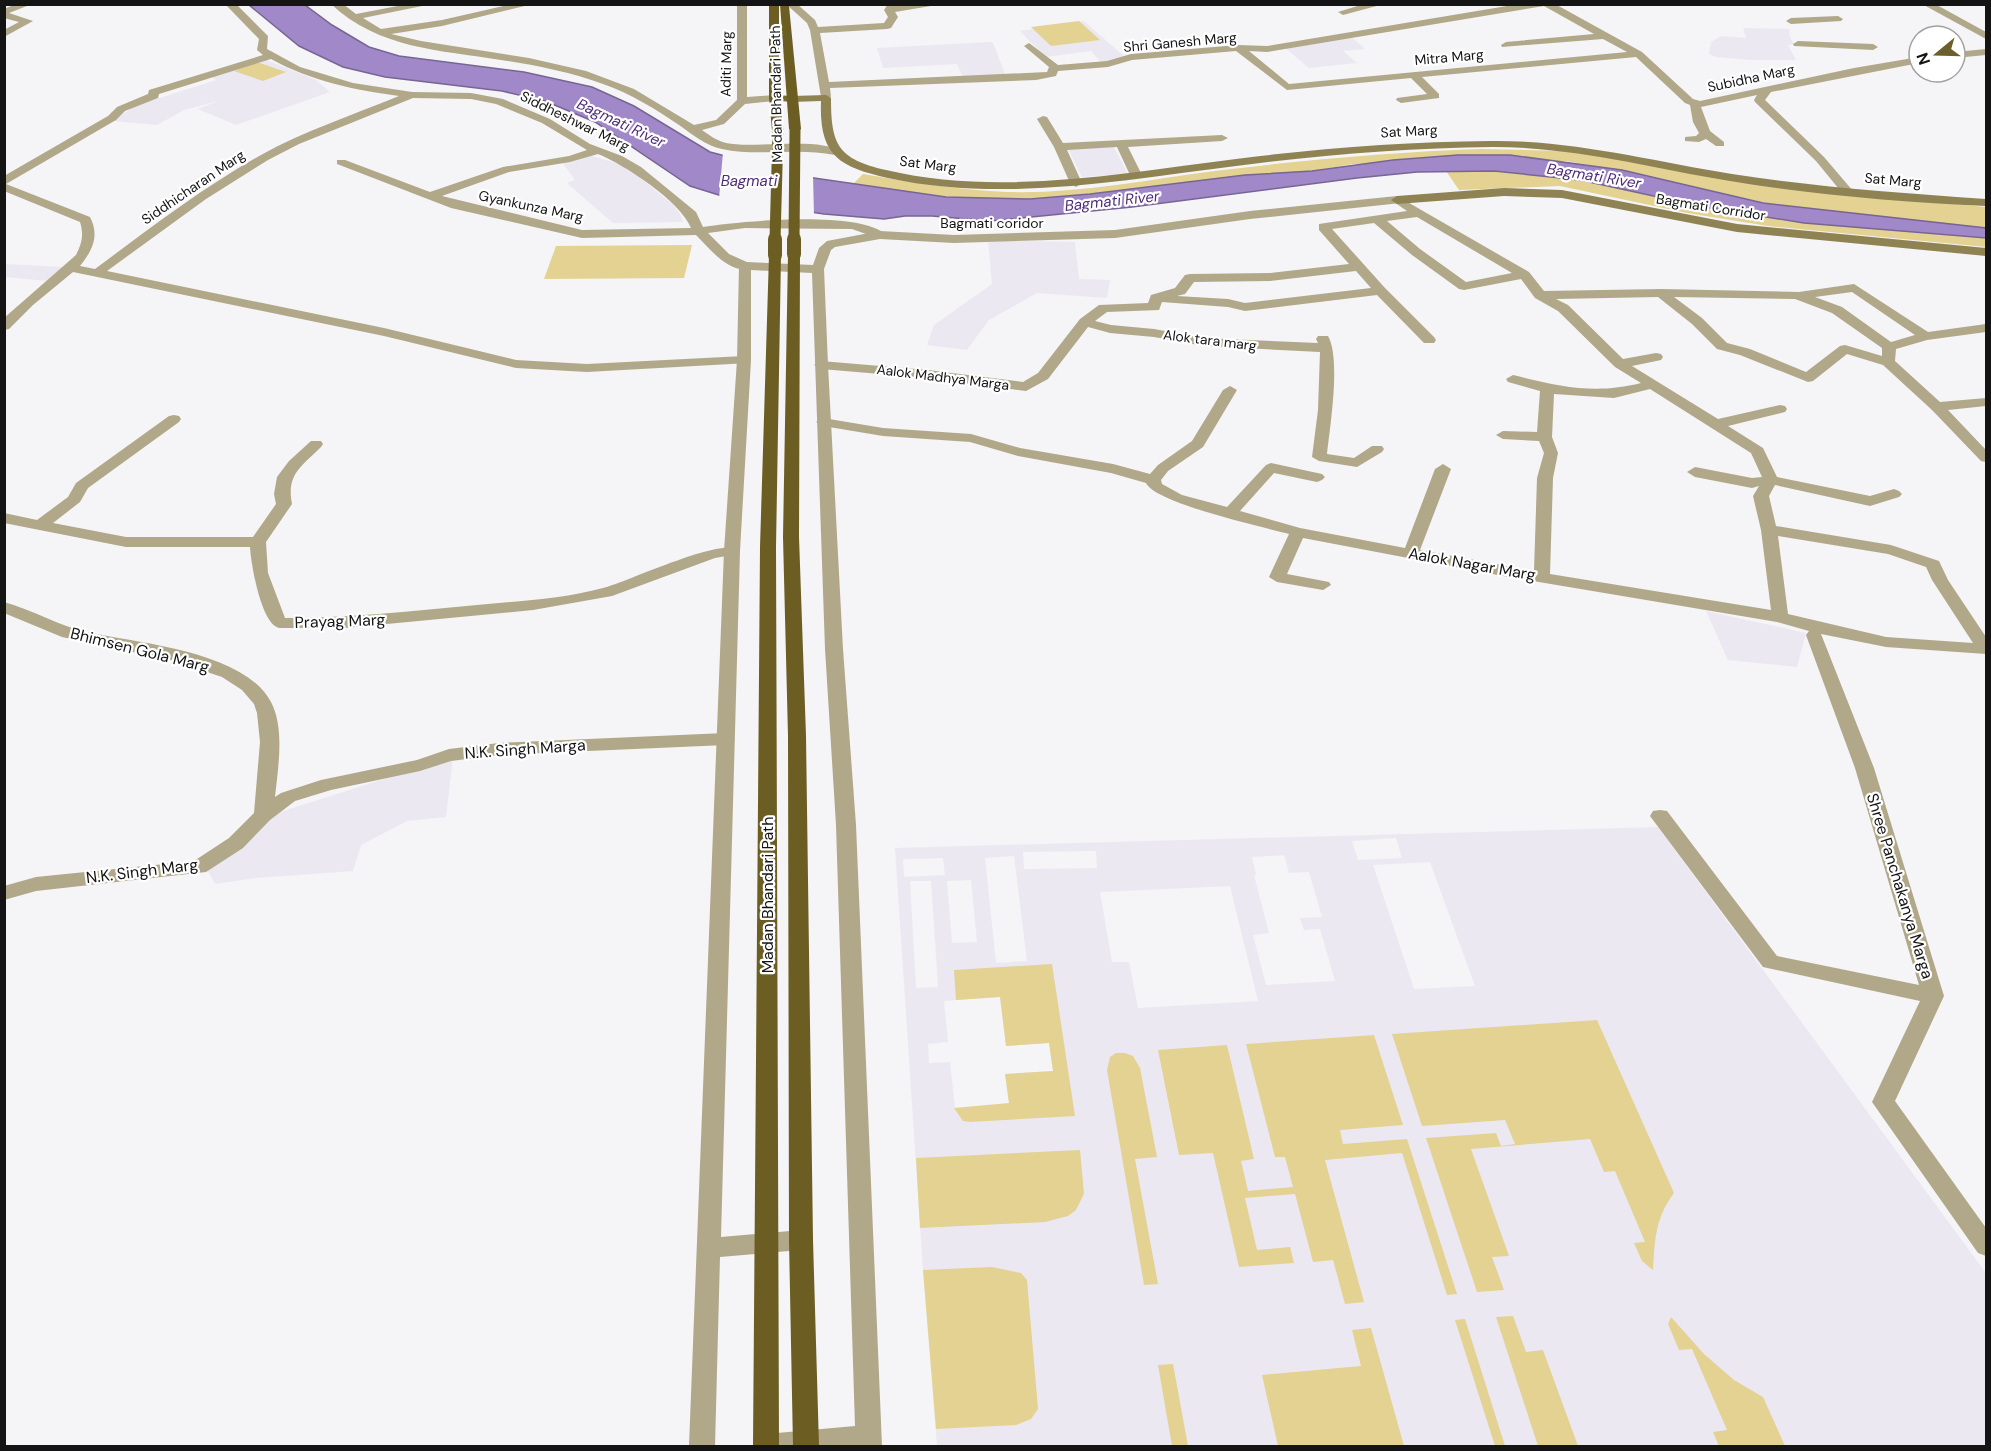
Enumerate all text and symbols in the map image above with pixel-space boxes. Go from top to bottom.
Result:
north arrow [1907,24,1967,84]
street label: Madan Bhandari Path [766,25,786,163]
street label: Shri Ganesh Marg [1123,28,1238,56]
street label: Aditi Marg [716,31,736,97]
street label: Mitra Marg [1414,45,1485,69]
text: N [1911,50,1935,68]
street label: Subidha Marg [1706,60,1796,96]
street label: Siddheshwar Marg [517,87,633,155]
water label: Bagmati River [574,94,669,152]
street label: Sat Marg [1380,121,1438,141]
street label: Siddhicharan Marg [138,146,248,228]
street label: Sat Marg [899,152,958,176]
water label: Bagmati River [1545,159,1643,193]
street label: Sat Marg [1864,169,1922,191]
water label: Bagmati [721,171,778,191]
street label: Gyankunza Marg [477,186,585,226]
water label: Bagmati River [1064,186,1161,216]
street label: Bagmati Corridor [1655,189,1767,225]
street label: Bagmati coridor [940,214,1044,232]
street label: Alok tara marg [1162,325,1258,355]
street label: Aalok Madhya Marga [876,360,1010,394]
street label: Aalok Nagar Marg [1407,542,1537,586]
street label: Prayag Marg [294,609,386,633]
street label: Bhimsen Gola Marg [68,623,212,677]
street label: N.K. Singh Marga [464,734,586,764]
street label: Shree Panchakanya Marga [1862,791,1938,981]
street label: Madan Bhandari Path [757,817,778,973]
street label: N.K. Singh Marg [85,854,199,888]

